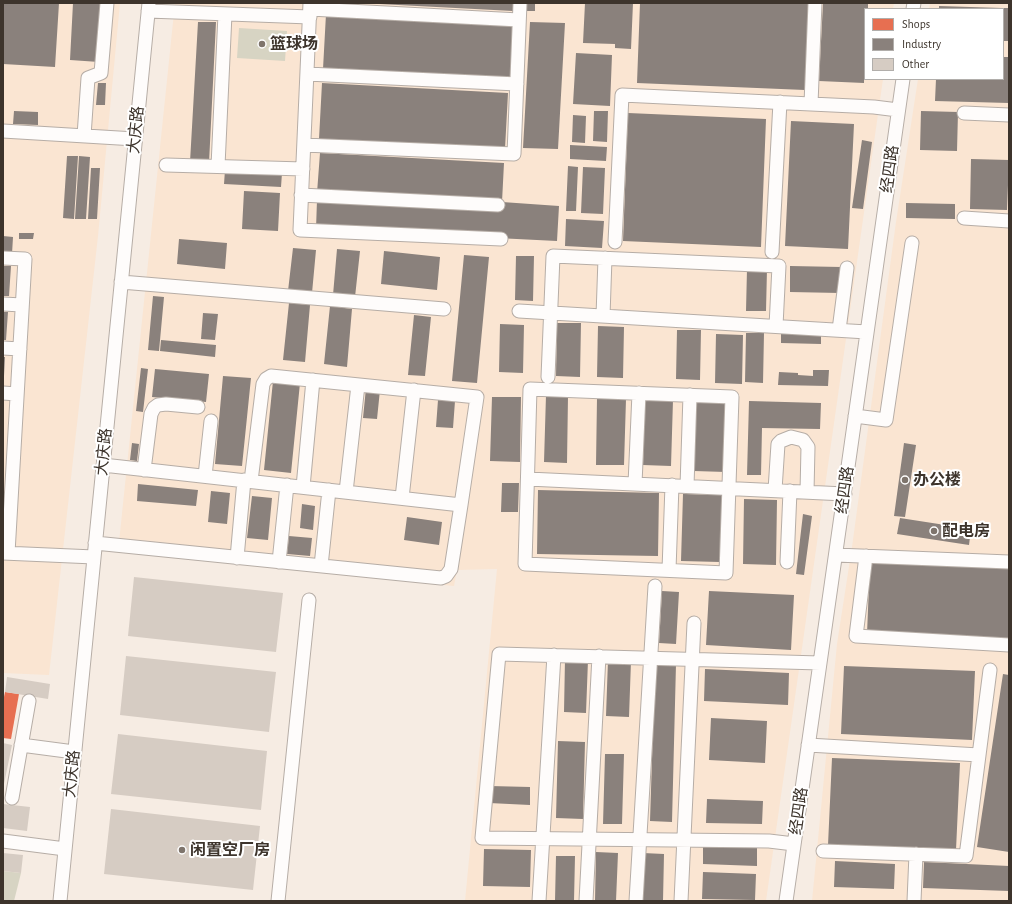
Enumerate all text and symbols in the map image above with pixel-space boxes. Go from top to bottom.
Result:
legend [864,8,1004,80]
text: Shops [902,18,930,30]
place label: 篮球场 [270,34,318,54]
text: Industry [902,38,941,50]
marker: 篮球场 [257,39,267,49]
text: Other [902,58,929,70]
street label: 大庆路 [124,105,148,155]
street label: 经四路 [877,144,903,194]
street label: 大庆路 [92,427,116,477]
street label: 经四路 [832,465,858,515]
place label: 办公楼 [913,470,961,490]
marker: 办公楼 [900,475,910,485]
place label: 配电房 [942,521,990,541]
marker: 配电房 [929,526,939,536]
street label: 大庆路 [60,749,84,799]
street label: 经四路 [786,786,812,836]
place label: 闲置空厂房 [190,840,270,860]
marker: 闲置空厂房 [177,845,187,855]

